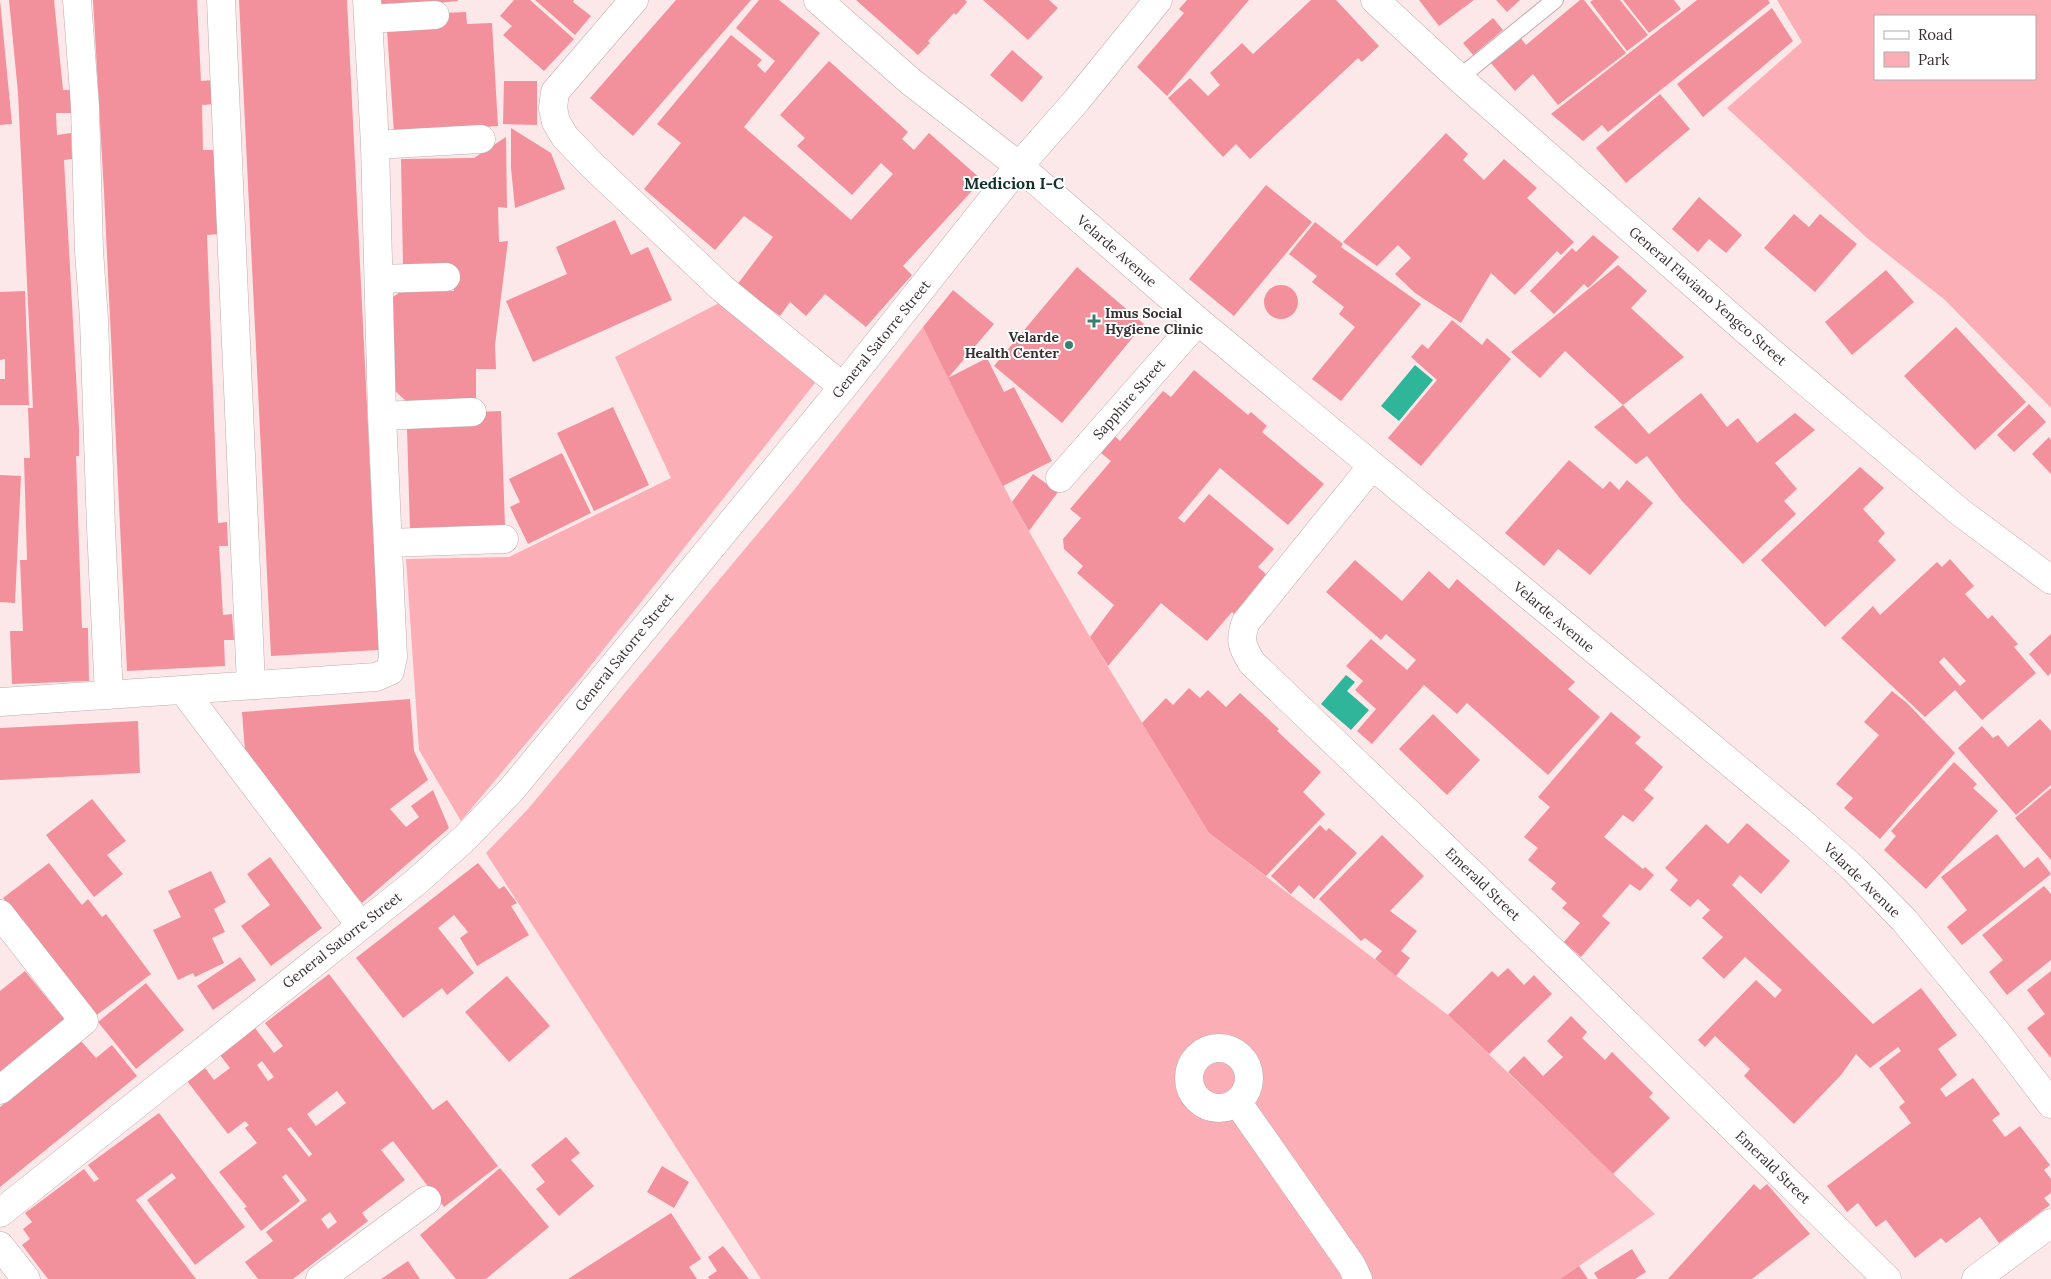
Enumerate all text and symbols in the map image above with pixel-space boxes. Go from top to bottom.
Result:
legend [1874,15,2036,80]
text: Road [1918,25,1953,44]
text: Park [1918,50,1949,69]
district label: Medicion I-C [964,173,1064,193]
street label: Velarde Avenue [1072,211,1161,291]
street label: General Flaviano Yengco Street [1625,223,1791,370]
street label: General Satorre Street [828,276,935,402]
place label: Imus Social Hygiene Clinic [1105,304,1204,338]
marker: Imus Social Hygiene Clinic [1087,314,1101,328]
place label: Velarde Health Center [965,328,1059,362]
marker: Velarde Health Center [1063,339,1075,351]
street label: Sapphire Street [1089,354,1169,443]
street label: Velarde Avenue [1509,577,1599,656]
street label: General Satorre Street [571,589,678,715]
street label: Velarde Avenue [1819,838,1905,922]
street label: Emerald Street [1442,844,1525,925]
street label: General Satorre Street [279,887,406,992]
street label: Emerald Street [1732,1127,1815,1208]

